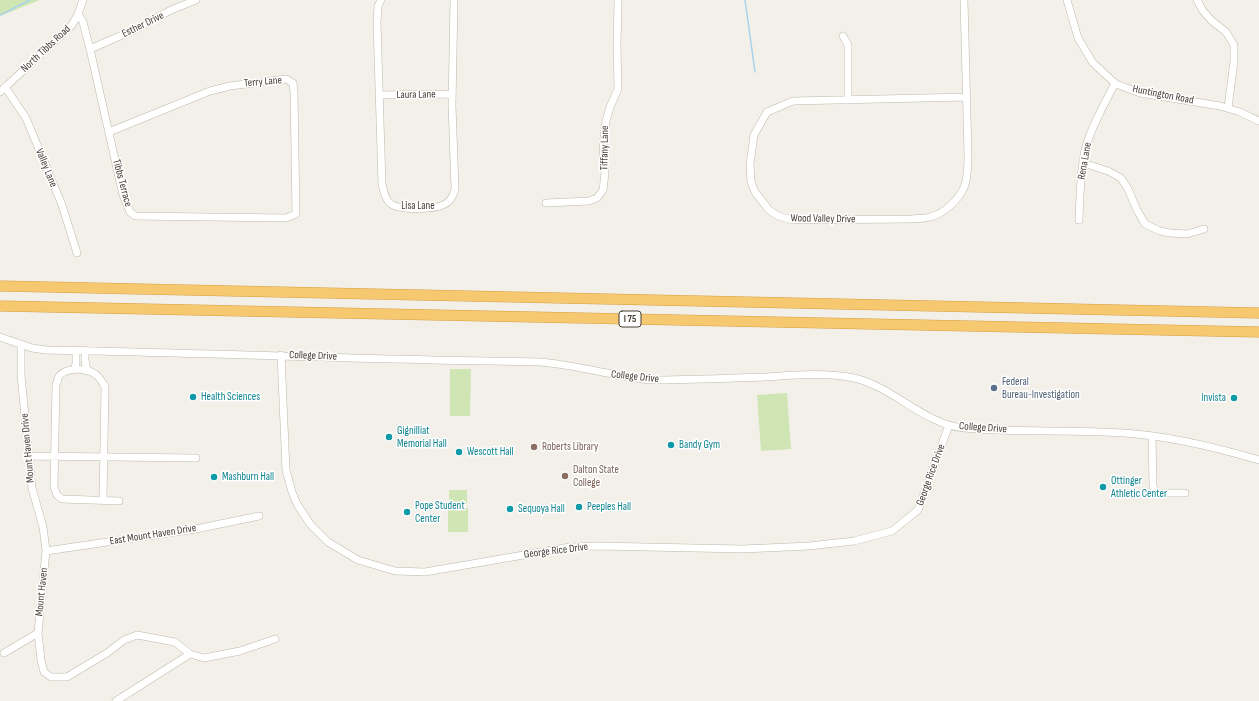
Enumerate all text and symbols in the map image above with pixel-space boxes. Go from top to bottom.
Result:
street label: Esther Drive [120,9,166,41]
street label: North Tibbs Road [18,23,74,75]
street label: Terry Lane [244,74,282,90]
street label: Huntington Road [1131,83,1195,107]
street label: Laura Lane [396,88,436,102]
street label: Tiffany Lane [598,125,612,171]
street label: Rena Lane [1075,141,1095,181]
street label: Valley Lane [32,147,60,189]
street label: Tibbs Terrace [109,158,135,208]
street label: Lisa Lane [401,199,435,213]
street label: Wood Valley Drive [790,212,856,226]
road number: I 75 [619,311,641,327]
street label: College Drive [289,349,337,363]
street label: College Drive [610,368,660,386]
place label: Federal Bureau-Investigation [1002,375,1080,401]
marker: Federal Bureau-Investigation [989,383,999,393]
place label: Health Sciences [201,390,260,404]
place label: Invista [1201,391,1226,405]
marker: Health Sciences [188,392,198,402]
marker: Invista [1229,393,1239,403]
street label: Mount Haven Drive [18,413,38,483]
street label: College Drive [959,420,1007,436]
place label: Gignilliat Memorial Hall [397,424,447,450]
marker: Gignilliat Memorial Hall [384,432,394,442]
place label: Bandy Gym [679,438,720,452]
place label: Roberts Library [542,440,598,454]
marker: Bandy Gym [666,440,676,450]
marker: Roberts Library [529,442,539,452]
street label: George Rice Drive [914,442,948,508]
place label: Wescott Hall [467,445,514,459]
marker: Wescott Hall [454,447,464,457]
place label: Dalton State College [573,463,619,489]
place label: Mashburn Hall [222,470,274,484]
marker: Dalton State College [560,471,570,481]
marker: Mashburn Hall [209,472,219,482]
place label: Ottinger Athletic Center [1111,474,1167,500]
marker: Ottinger Athletic Center [1098,482,1108,492]
place label: Pope Student Center [415,499,465,525]
place label: Peeples Hall [587,500,631,514]
place label: Sequoya Hall [518,502,565,516]
marker: Peeples Hall [574,502,584,512]
marker: Sequoya Hall [505,504,515,514]
marker: Pope Student Center [402,507,412,517]
street label: East Mount Haven Drive [109,522,197,548]
street label: George Rice Drive [523,541,589,561]
street label: Mount Haven [33,567,51,617]

